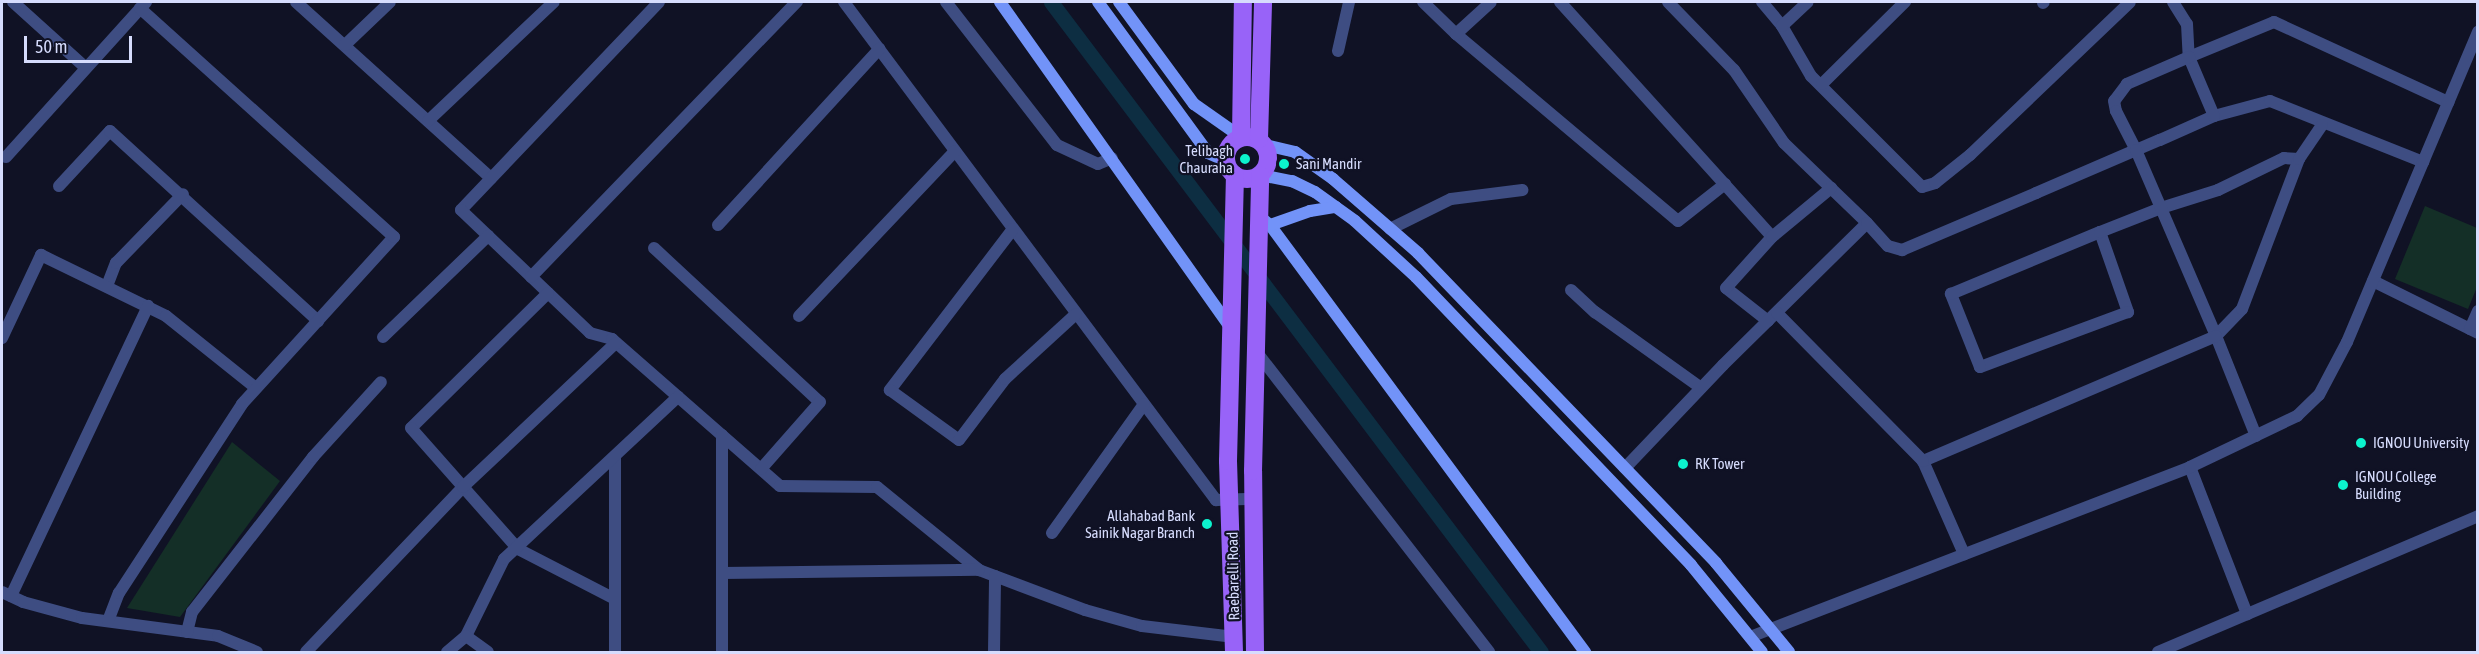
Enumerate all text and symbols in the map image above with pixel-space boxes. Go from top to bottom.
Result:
scale bar [27,24,135,62]
text: 50 m [35,36,67,57]
place label: Telibagh Chauraha [1179,141,1233,176]
marker: Telibagh Chauraha [1238,152,1252,166]
place label: Sani Mandir [1296,155,1361,173]
marker: Sani Mandir [1277,157,1291,171]
place label: IGNOU University [2373,434,2469,452]
marker: IGNOU University [2354,436,2368,450]
place label: RK Tower [1695,455,1745,473]
marker: RK Tower [1676,457,1690,471]
place label: IGNOU College Building [2355,467,2437,502]
marker: IGNOU College Building [2336,478,2350,492]
place label: Allahabad Bank Sainik Nagar Branch [1085,506,1195,541]
marker: Allahabad Bank Sainik Nagar Branch [1200,517,1214,531]
street label: Raebarelli Road [1223,532,1243,620]

